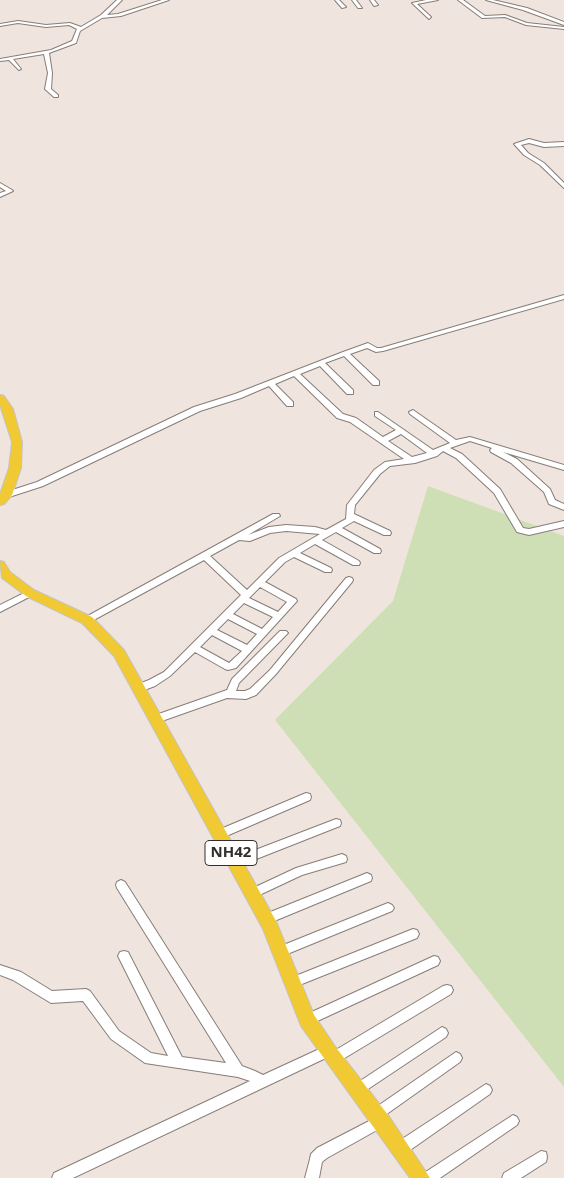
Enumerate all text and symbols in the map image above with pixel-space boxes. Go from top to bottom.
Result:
road number: NH42 [205,840,257,866]

